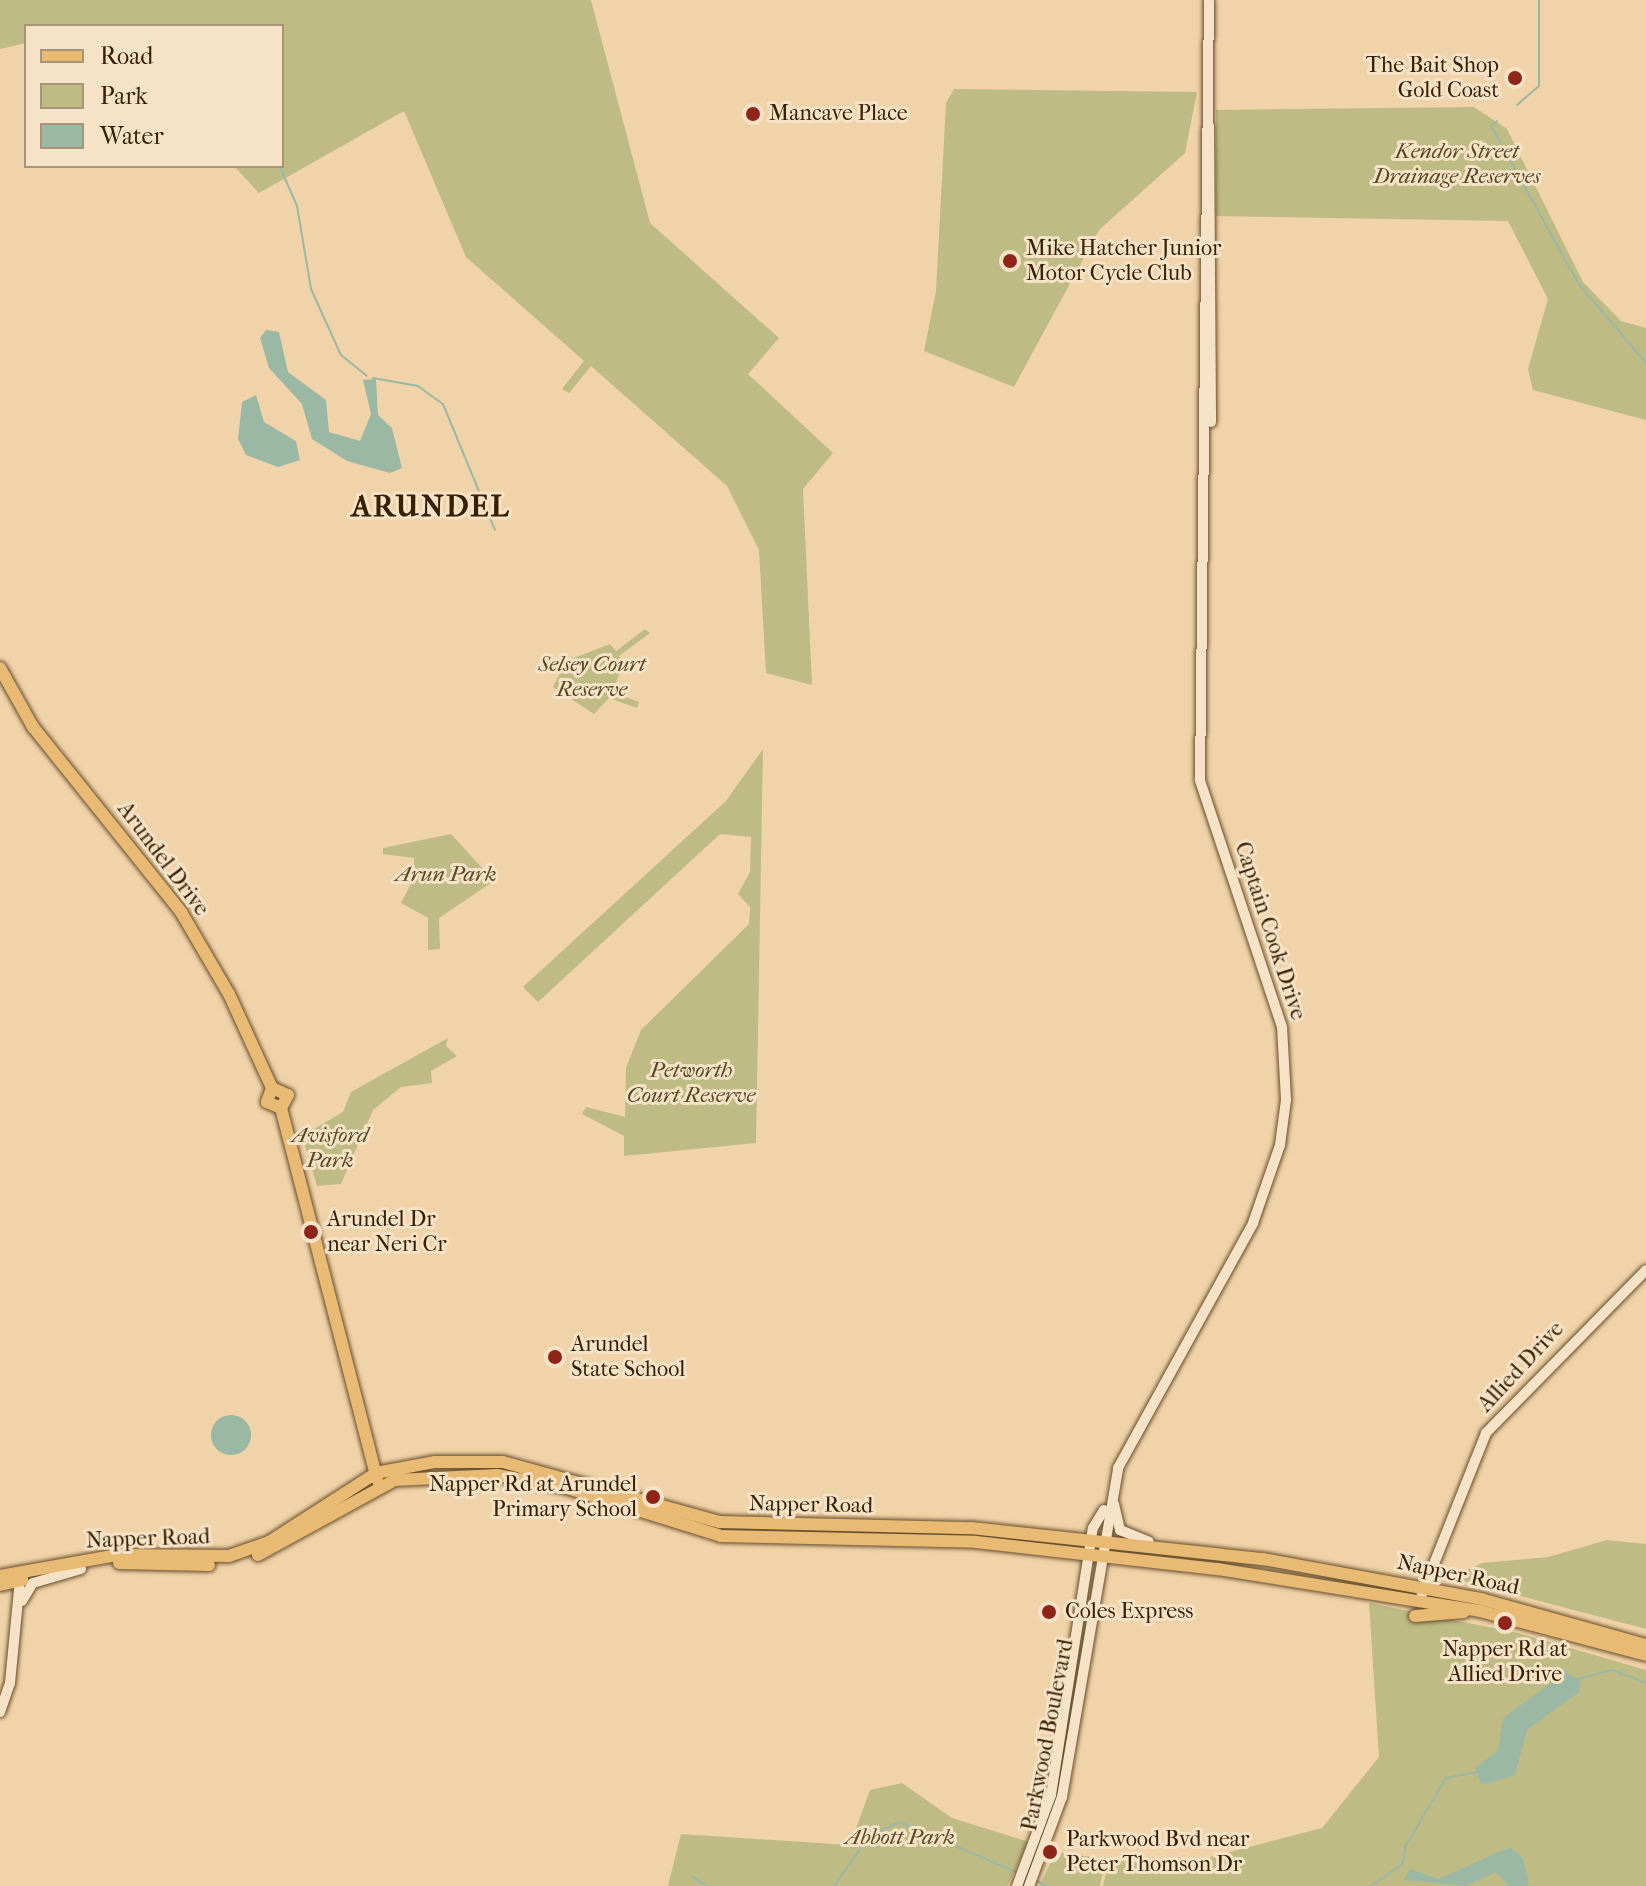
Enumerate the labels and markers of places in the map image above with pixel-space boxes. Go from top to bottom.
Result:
place label: The Bait Shop Gold Coast [1366,52,1499,104]
marker: The Bait Shop Gold Coast [1506,69,1524,87]
place label: Mancave Place [769,101,908,127]
marker: Mancave Place [744,105,762,123]
place label: Mike Hatcher Junior Motor Cycle Club [1026,235,1221,286]
marker: Mike Hatcher Junior Motor Cycle Club [1001,252,1019,270]
place label: Arundel Dr near Neri Cr [327,1206,447,1258]
marker: Arundel Dr near Neri Cr [302,1223,320,1241]
place label: Arundel State School [571,1331,685,1382]
marker: Arundel State School [546,1348,564,1366]
place label: Napper Rd at Arundel Primary School [429,1471,637,1522]
marker: Napper Rd at Arundel Primary School [644,1488,662,1506]
place label: Coles Express [1065,1599,1193,1625]
marker: Coles Express [1040,1603,1058,1621]
marker: Napper Rd at Allied Drive [1496,1614,1514,1632]
place label: Napper Rd at Allied Drive [1442,1636,1568,1688]
place label: Parkwood Bvd near Peter Thomson Dr [1066,1826,1249,1878]
marker: Parkwood Bvd near Peter Thomson Dr [1041,1843,1059,1861]

